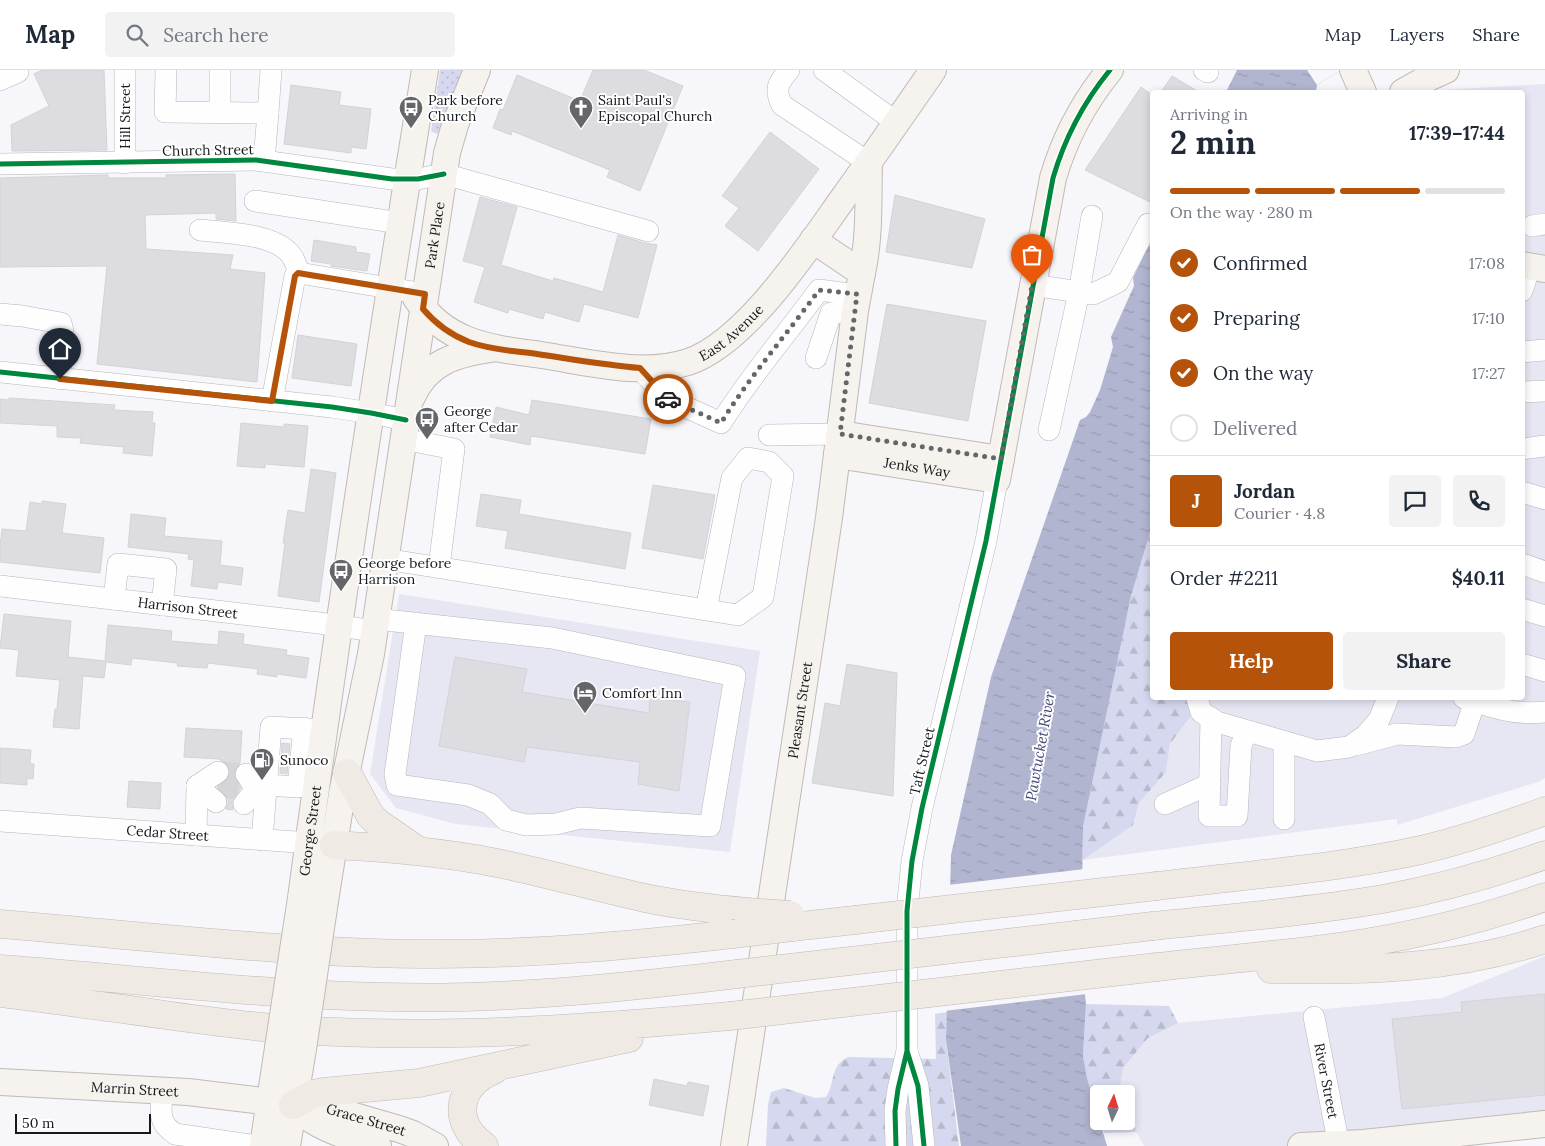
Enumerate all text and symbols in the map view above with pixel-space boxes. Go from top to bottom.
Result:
search box [105,12,455,57]
text: Map [25,19,75,50]
icon: search [123,21,151,49]
text: Search here [163,23,269,47]
text: Map [1325,23,1361,46]
text: Layers [1389,23,1444,46]
text: Share [1472,23,1520,46]
street label: Hill Street [116,83,134,149]
place label: Park before Church [428,91,503,125]
place label: Saint Paul's Episcopal Church [598,91,712,125]
bus stop icon: Park before Church [398,95,424,129]
church icon: Saint Paul's Episcopal Church [568,95,594,129]
text: Arriving in [1170,104,1248,124]
text: 17:39–17:44 [1409,121,1505,145]
text: 2 min [1170,122,1256,163]
street label: Church Street [162,140,255,160]
street label: Park Place [421,200,449,270]
text: On the way · 280 m [1170,202,1313,222]
pin [1011,234,1053,285]
icon: bag [1018,241,1046,269]
icon: check [1170,249,1198,277]
text: Confirmed [1213,251,1308,275]
text: 17:08 [1469,253,1505,273]
street label: East Avenue [696,300,768,365]
icon: check [1170,304,1198,332]
text: Preparing [1213,306,1300,330]
text: 17:10 [1472,308,1505,328]
pin [39,328,81,379]
icon: home [46,335,74,363]
icon: check [1170,359,1198,387]
text: On the way [1213,361,1313,385]
text: 17:27 [1472,363,1505,383]
courier [643,374,693,424]
icon: car [654,385,682,413]
place label: George after Cedar [444,402,518,436]
bus stop icon: George after Cedar [414,406,440,440]
text: Delivered [1213,416,1297,440]
street label: Jenks Way [882,453,952,482]
button: chat [1389,475,1441,527]
button: phone [1453,475,1505,527]
text: Jordan [1234,479,1295,503]
text: J [1192,489,1200,513]
text: Courier · 4.8 [1234,503,1325,523]
place label: George before Harrison [358,554,452,588]
bus stop icon: George before Harrison [328,558,354,592]
text: Order #2211 [1170,566,1278,590]
text: $40.11 [1452,566,1505,590]
street label: Harrison Street [137,593,239,623]
button: Help [1170,632,1333,690]
button: Share [1343,632,1505,690]
street label: Pleasant Street [784,660,816,760]
hotel icon: Comfort Inn [572,680,598,714]
place label: Comfort Inn [602,684,683,702]
water label: Pawtucket River [1021,690,1059,802]
street label: Taft Street [905,725,939,797]
fuel station icon: Sunoco [249,747,275,781]
place label: Sunoco [280,751,328,769]
street label: George Street [295,784,325,877]
street label: Cedar Street [126,821,210,845]
street label: River Street [1310,1041,1343,1121]
street label: Marrin Street [90,1078,180,1101]
north arrow [1090,1085,1135,1130]
map controls [1090,1085,1135,1130]
street label: Grace Street [324,1099,409,1140]
scale bar [15,1111,151,1134]
text: 50 m [22,1114,55,1132]

